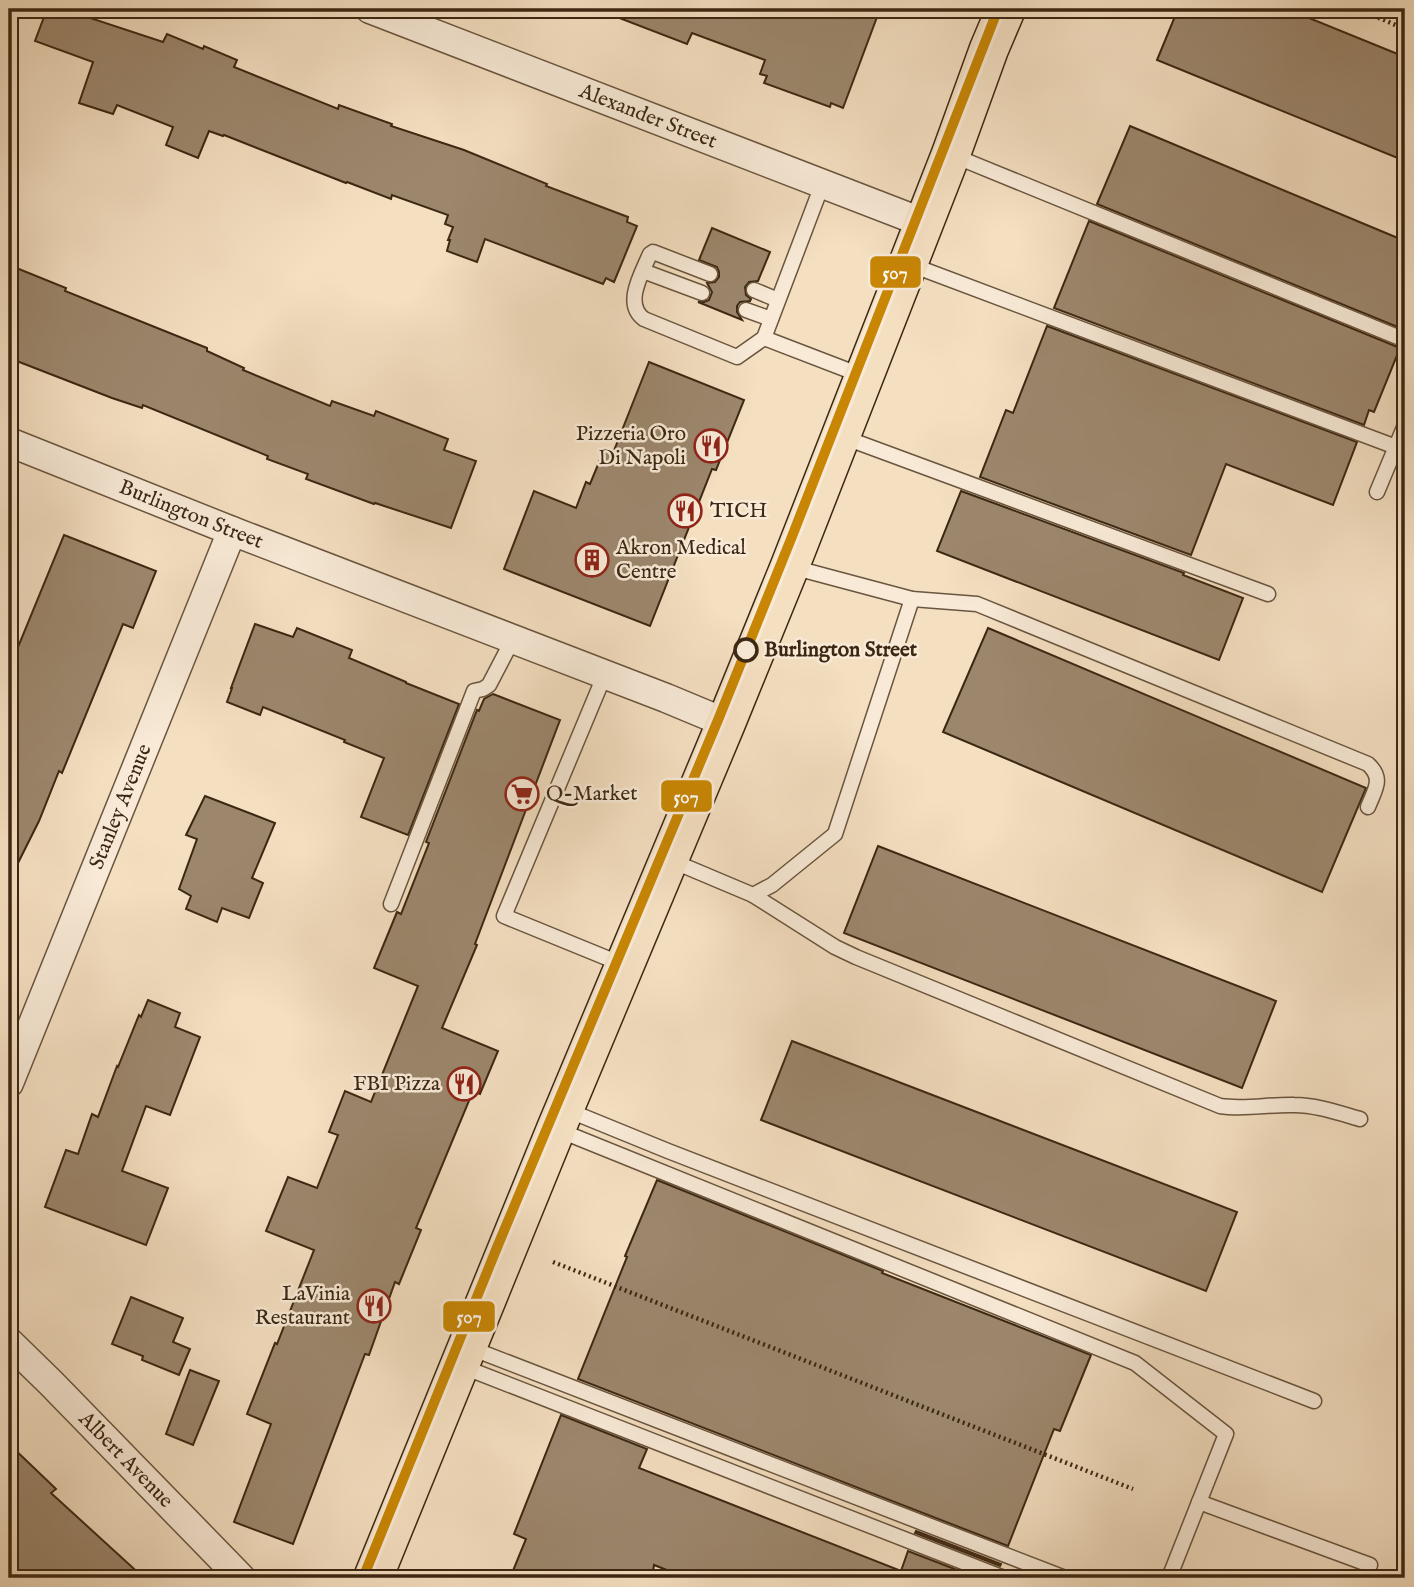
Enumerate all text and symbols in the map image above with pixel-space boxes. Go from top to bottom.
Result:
street label: Alexander Street [574,77,721,155]
line badge: 507 [869,255,922,289]
text: 507 [882,262,908,286]
place label: Pizzeria Oro Di Napoli [576,421,686,472]
restaurant icon: Pizzeria Oro Di Napoli [692,427,730,465]
street label: Burlington Street [115,474,267,555]
restaurant icon: TICH [666,492,704,530]
place label: TICH [710,498,767,525]
place label: Akron Medical Centre [615,535,746,586]
building icon: Akron Medical Centre [573,541,611,579]
place label: Burlington Street [764,637,918,664]
marker: Burlington Street [734,638,758,662]
street label: Stanley Avenue [83,740,158,873]
supermarket icon: Q-Market [503,775,541,813]
line badge: 507 [660,779,713,813]
place label: Q-Market [546,781,637,808]
text: 507 [673,786,699,810]
restaurant icon: FBI Pizza [445,1065,483,1103]
place label: FBI Pizza [353,1071,441,1098]
place label: LaVinia Restaurant [255,1281,351,1332]
restaurant icon: LaVinia Restaurant [355,1287,393,1325]
line badge: 507 [442,1300,496,1333]
text: 507 [456,1306,482,1330]
street label: Albert Avenue [72,1405,179,1514]

